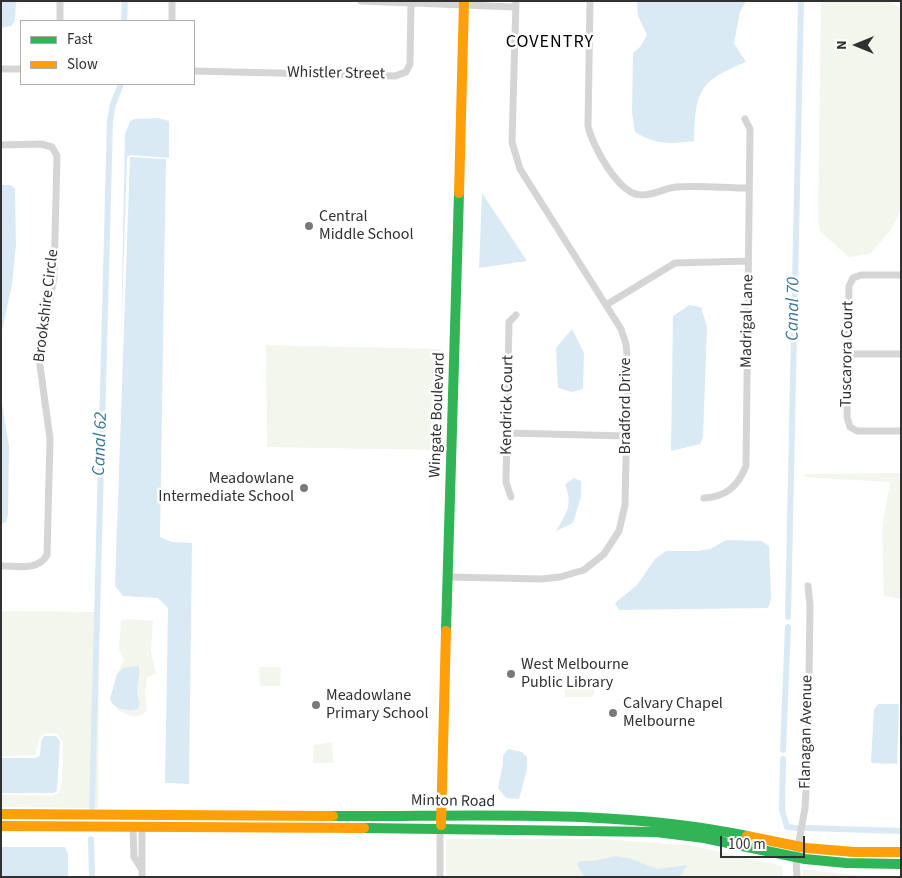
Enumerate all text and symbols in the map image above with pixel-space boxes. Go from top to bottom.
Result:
legend [20,20,195,85]
north arrow [832,20,882,70]
text: Fast [67,29,93,50]
district label: COVENTRY [505,32,595,54]
text: N [832,40,852,50]
text: Slow [67,54,98,75]
street label: Whistler Street [287,64,385,84]
place label: Central Middle School [319,207,414,245]
marker: Central Middle School [303,220,315,232]
street label: Brookshire Circle [31,248,63,364]
street label: Madrigal Lane [738,274,758,368]
water label: Canal 70 [783,277,805,341]
street label: Tuscarora Court [837,301,859,407]
street label: Wingate Boulevard [426,352,450,478]
street label: Kendrick Court [498,355,518,455]
street label: Bradford Drive [616,358,636,454]
water label: Canal 62 [89,412,113,476]
place label: Meadowlane Intermediate School [158,469,294,507]
marker: Meadowlane Intermediate School [298,482,310,494]
place label: West Melbourne Public Library [521,655,629,693]
marker: West Melbourne Public Library [505,668,517,680]
street label: Flanagan Avenue [796,675,818,789]
place label: Meadowlane Primary School [326,686,428,724]
place label: Calvary Chapel Melbourne [623,694,723,732]
marker: Meadowlane Primary School [310,699,322,711]
marker: Calvary Chapel Melbourne [607,707,619,719]
street label: Minton Road [411,792,495,812]
scale bar [722,826,807,858]
text: 100 m [728,834,766,855]

